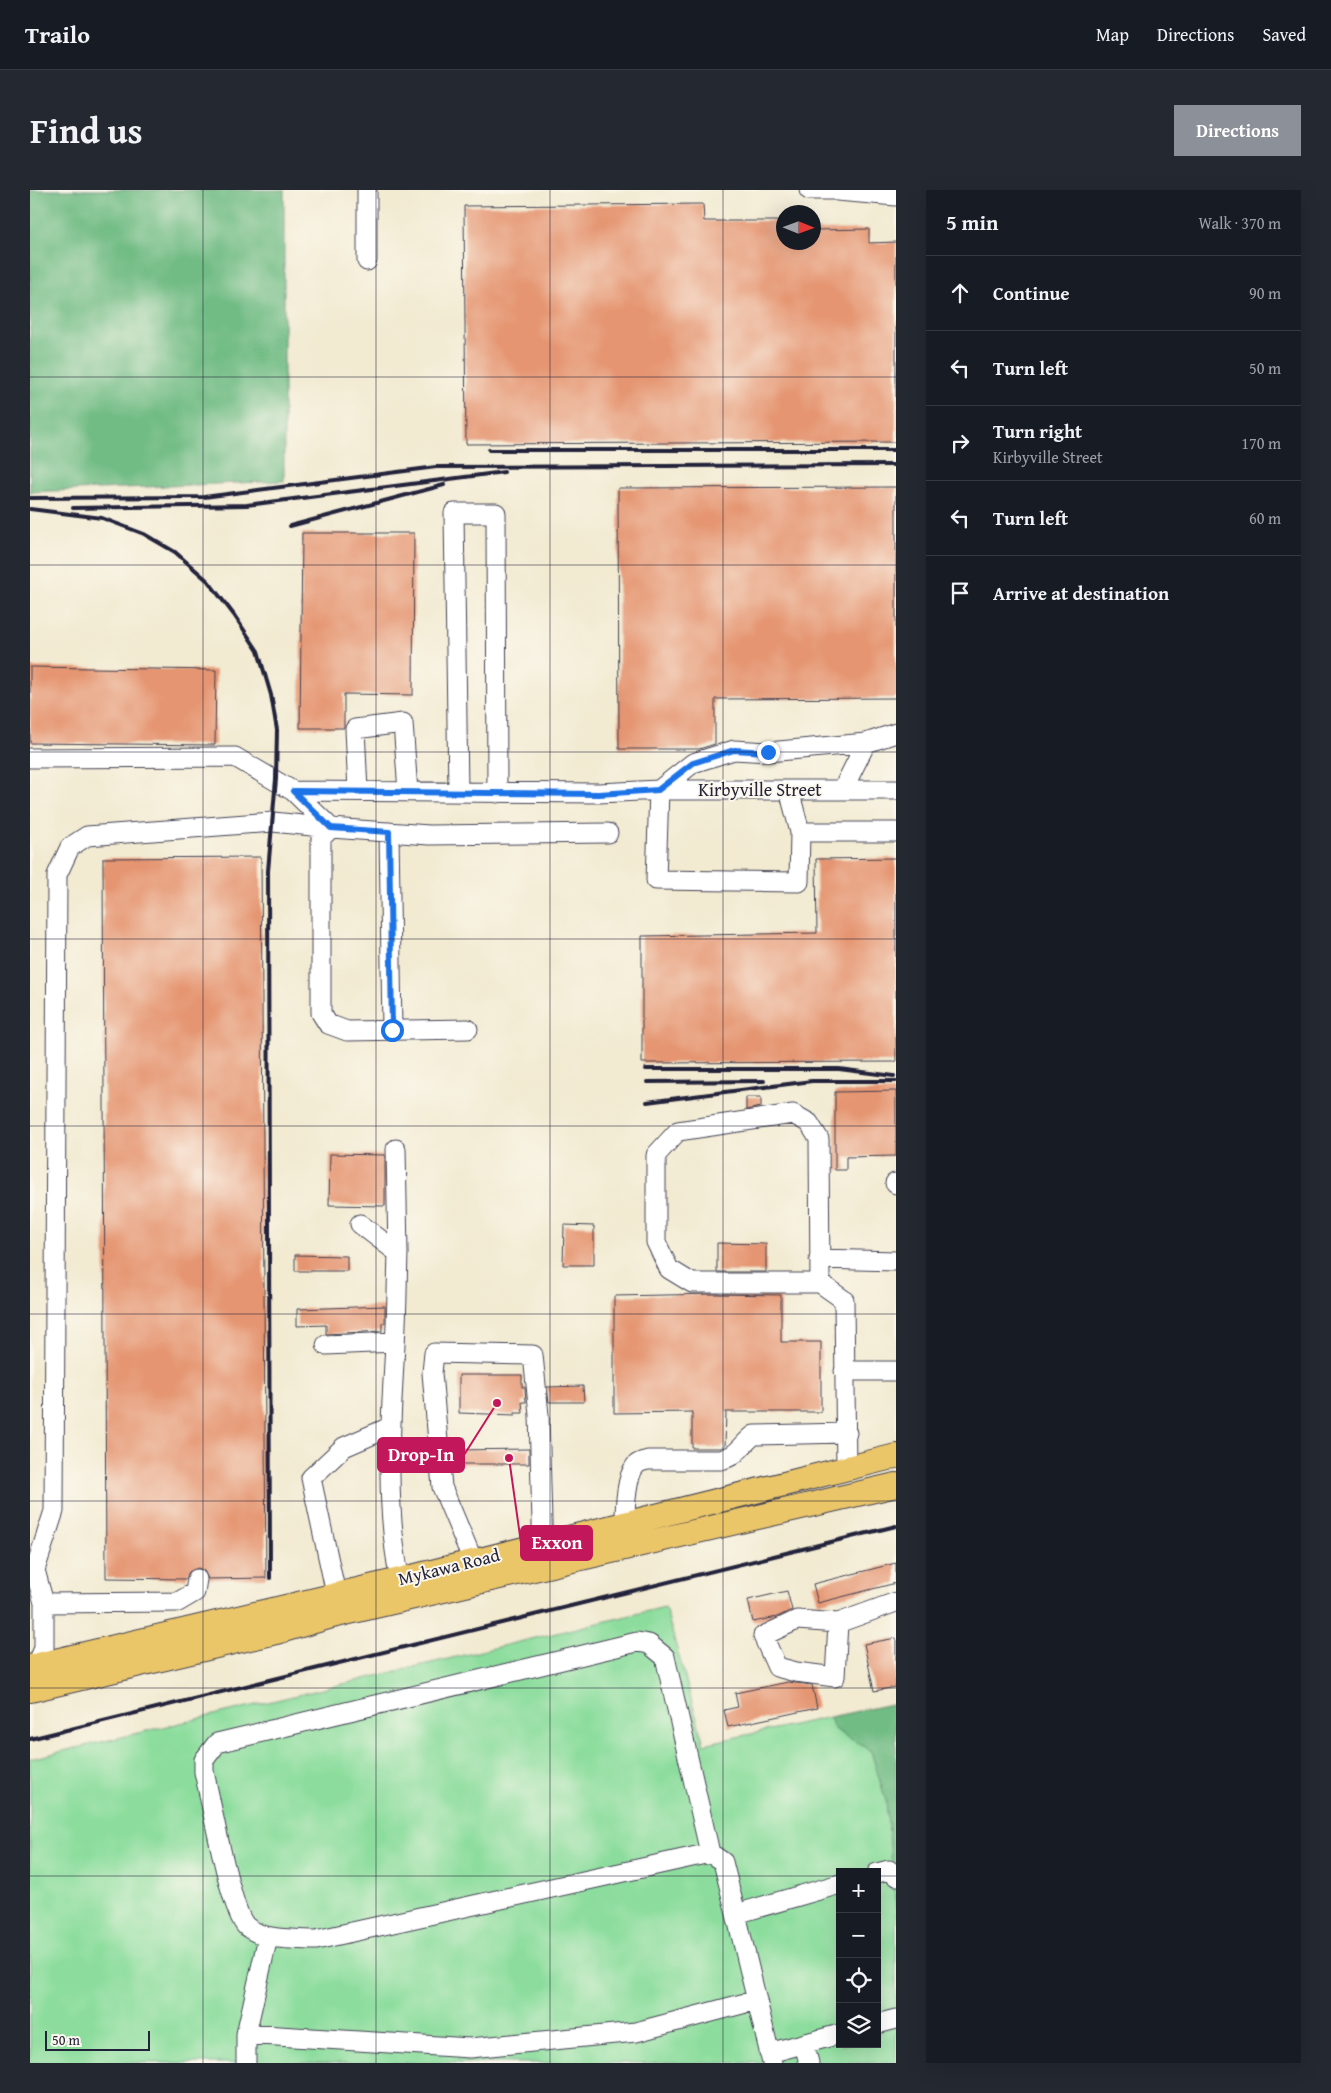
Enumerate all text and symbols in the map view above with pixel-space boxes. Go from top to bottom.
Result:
text: Trailo [25,17,90,52]
text: Map [1096,21,1129,48]
text: Directions [1157,21,1234,48]
text: Saved [1262,21,1306,48]
text: Find us [30,105,143,156]
button: Directions [1174,105,1301,156]
north arrow [776,205,821,250]
text: 5 min [946,207,998,238]
text: Walk · 370 m [1198,211,1281,235]
icon: ahead [946,279,974,307]
text: Continue [993,279,1070,307]
text: 90 m [1249,281,1281,305]
icon: left [946,354,974,382]
text: Turn left [993,354,1068,382]
text: 50 m [1249,356,1281,380]
text: Turn right [993,417,1082,445]
icon: right [946,429,974,457]
text: 170 m [1241,431,1281,455]
text: Kirbyville Street [993,445,1103,469]
icon: left [946,504,974,532]
text: Turn left [993,504,1068,532]
text: 60 m [1249,506,1281,530]
icon: arrive [946,579,974,607]
text: Arrive at destination [993,579,1169,607]
route end [757,741,780,764]
street label: Kirbyville Street [698,776,822,803]
route start [381,1019,404,1042]
callout: Drop-In [378,1438,464,1472]
text: Drop-In [388,1440,455,1468]
callout: Exxon [521,1526,592,1560]
text: Exxon [531,1528,583,1556]
street label: Mykawa Road [395,1541,503,1592]
map controls [836,1868,881,2048]
button: + [836,1868,881,1913]
button: − [836,1913,881,1958]
button: locate [836,1958,881,2003]
button: layers [836,2003,881,2048]
scale bar [45,2028,150,2051]
text: 50 m [52,2030,80,2050]

